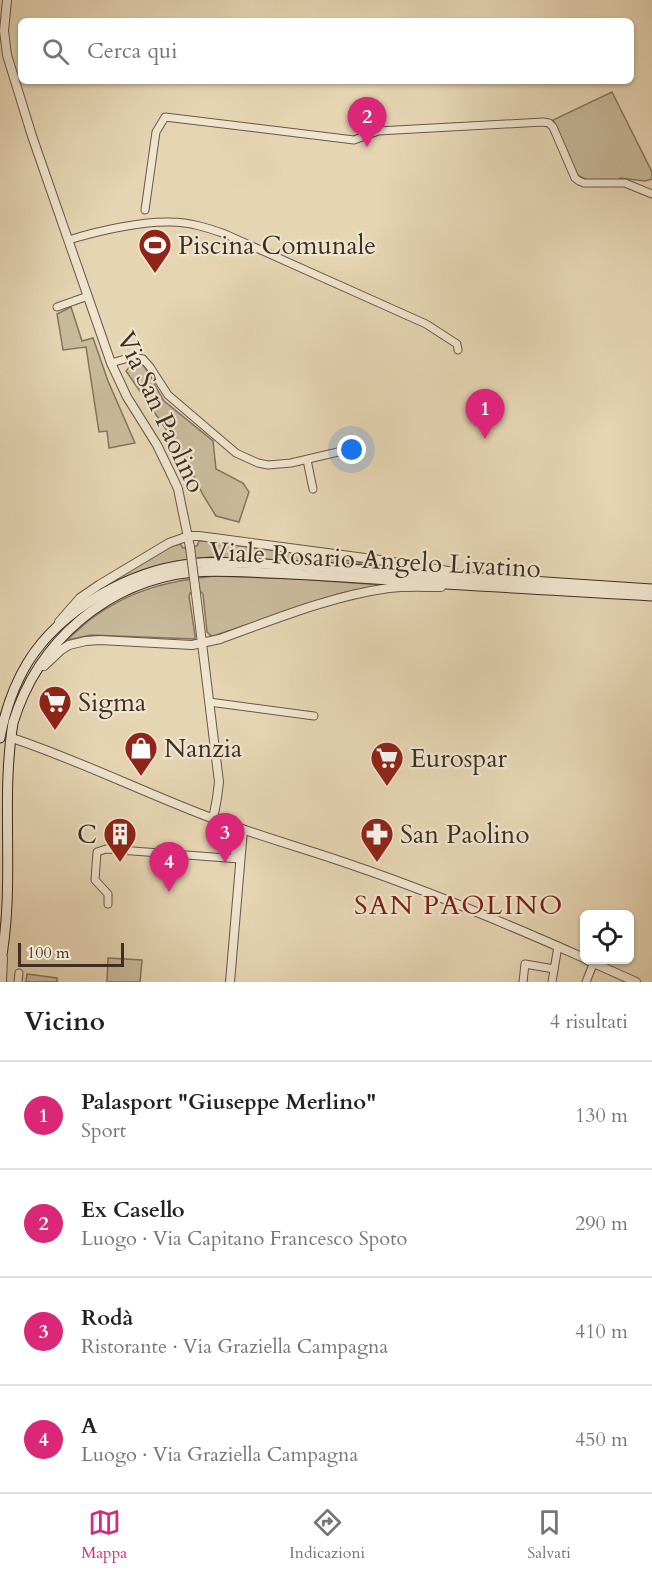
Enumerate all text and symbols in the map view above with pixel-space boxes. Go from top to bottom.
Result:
search box [18,18,634,84]
icon: search [39,35,72,68]
text: Cerca qui [87,36,177,66]
pin: 2 [348,98,386,147]
sports icon: Piscina Comunale [137,227,173,274]
place label: Piscina Comunale [178,228,376,263]
street label: Via San Paolino [108,326,214,498]
pin: 1 [466,390,504,439]
your location [337,435,366,464]
street label: Viale Rosario Angelo Livatino [208,534,542,586]
supermarket icon: Sigma [37,684,73,731]
place label: Sigma [78,685,146,720]
shop icon: Nanzia [123,730,159,777]
place label: Nanzia [164,731,242,766]
supermarket icon: Eurospar [369,740,405,787]
place label: Eurospar [410,741,508,776]
pin: 3 [206,814,244,863]
building icon: C [102,816,138,863]
pharmacy icon: San Paolino [359,816,395,863]
place label: C [77,817,97,852]
place label: San Paolino [400,817,529,852]
pin: 4 [150,842,188,892]
district label: SAN PAOLINO [354,887,564,924]
map controls [580,910,634,964]
button: locate [580,910,634,964]
scale bar [18,940,124,968]
text: 100 m [27,942,69,964]
text: Vicino [24,1004,105,1039]
text: 4 risultati [550,1008,628,1035]
text: Palasport "Giuseppe Merlino" [81,1087,376,1117]
text: 1 [38,1102,49,1129]
text: 130 m [575,1102,628,1129]
text: Sport [81,1117,126,1144]
text: Ex Casello [81,1195,185,1225]
text: 2 [38,1210,49,1237]
text: 290 m [575,1210,628,1237]
text: Luogo · Via Capitano Francesco Spoto [81,1225,407,1252]
text: Rodà [81,1303,134,1333]
text: 3 [38,1318,49,1345]
text: 410 m [575,1318,628,1345]
text: Ristorante · Via Graziella Campagna [81,1333,388,1360]
text: A [81,1411,98,1441]
text: 4 [38,1426,49,1453]
text: 450 m [575,1426,628,1453]
text: Luogo · Via Graziella Campagna [81,1441,358,1468]
tab: Mappa [81,1506,127,1564]
tab: Indicazioni [289,1506,365,1564]
tab: Salvati [527,1506,571,1564]

